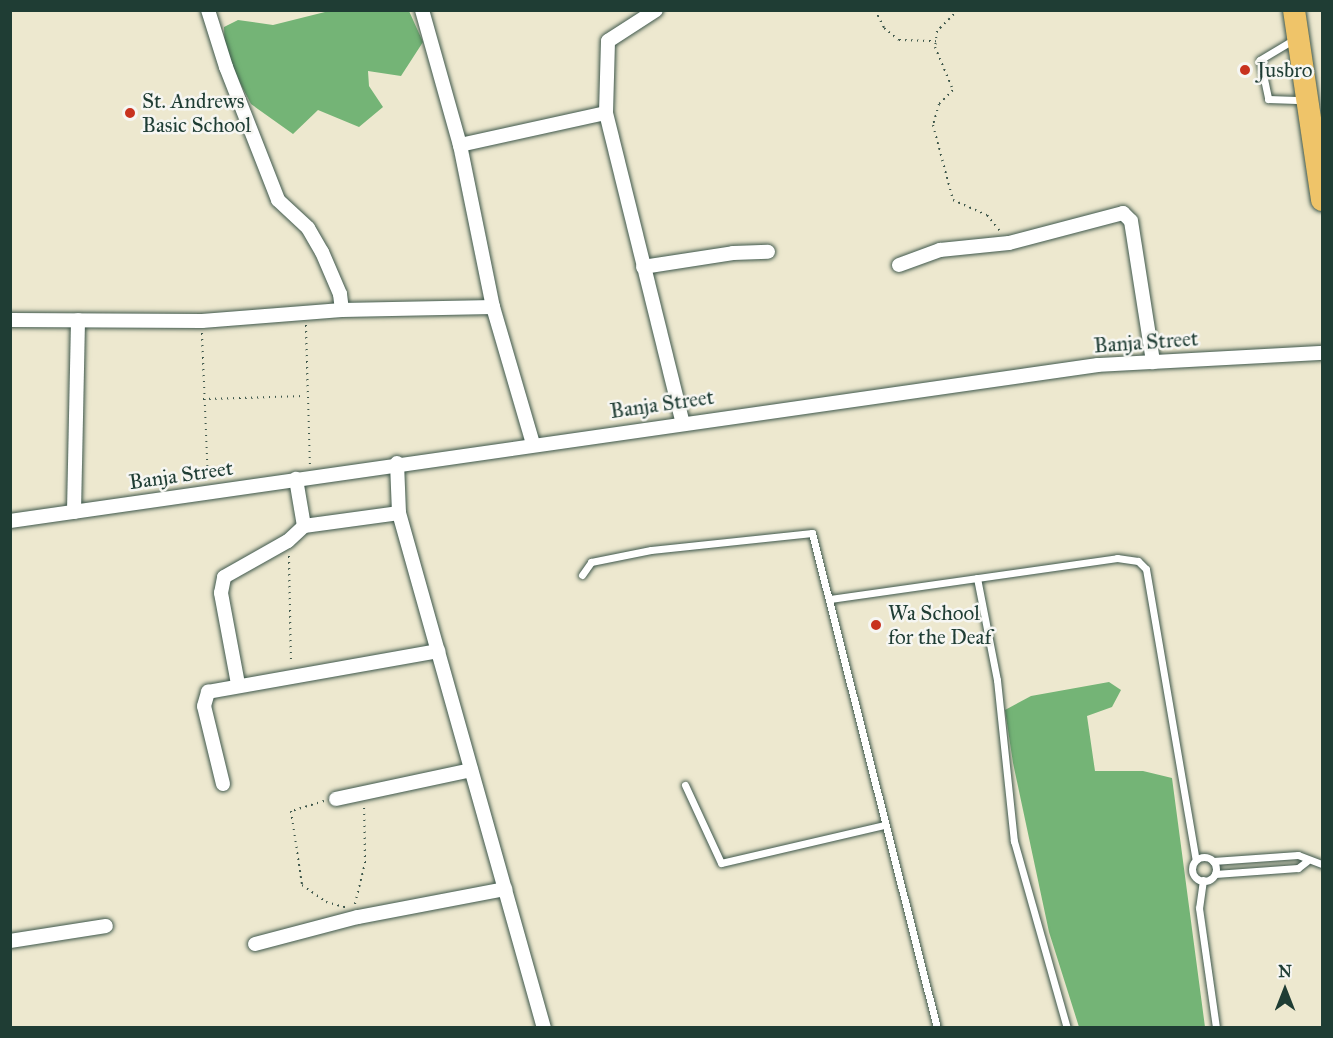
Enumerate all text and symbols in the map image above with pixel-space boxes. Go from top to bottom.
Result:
place label: Jusbro [1257,57,1312,83]
marker: Jusbro [1238,63,1252,77]
place label: St. Andrews Basic School [142,88,251,138]
marker: St. Andrews Basic School [123,106,137,120]
street label: Banja Street [1093,326,1199,358]
street label: Banja Street [608,384,716,424]
street label: Banja Street [127,455,235,495]
place label: Wa School for the Deaf [888,600,992,650]
marker: Wa School for the Deaf [869,618,883,632]
north arrow [1255,960,1315,1020]
text: N [1278,962,1292,981]

